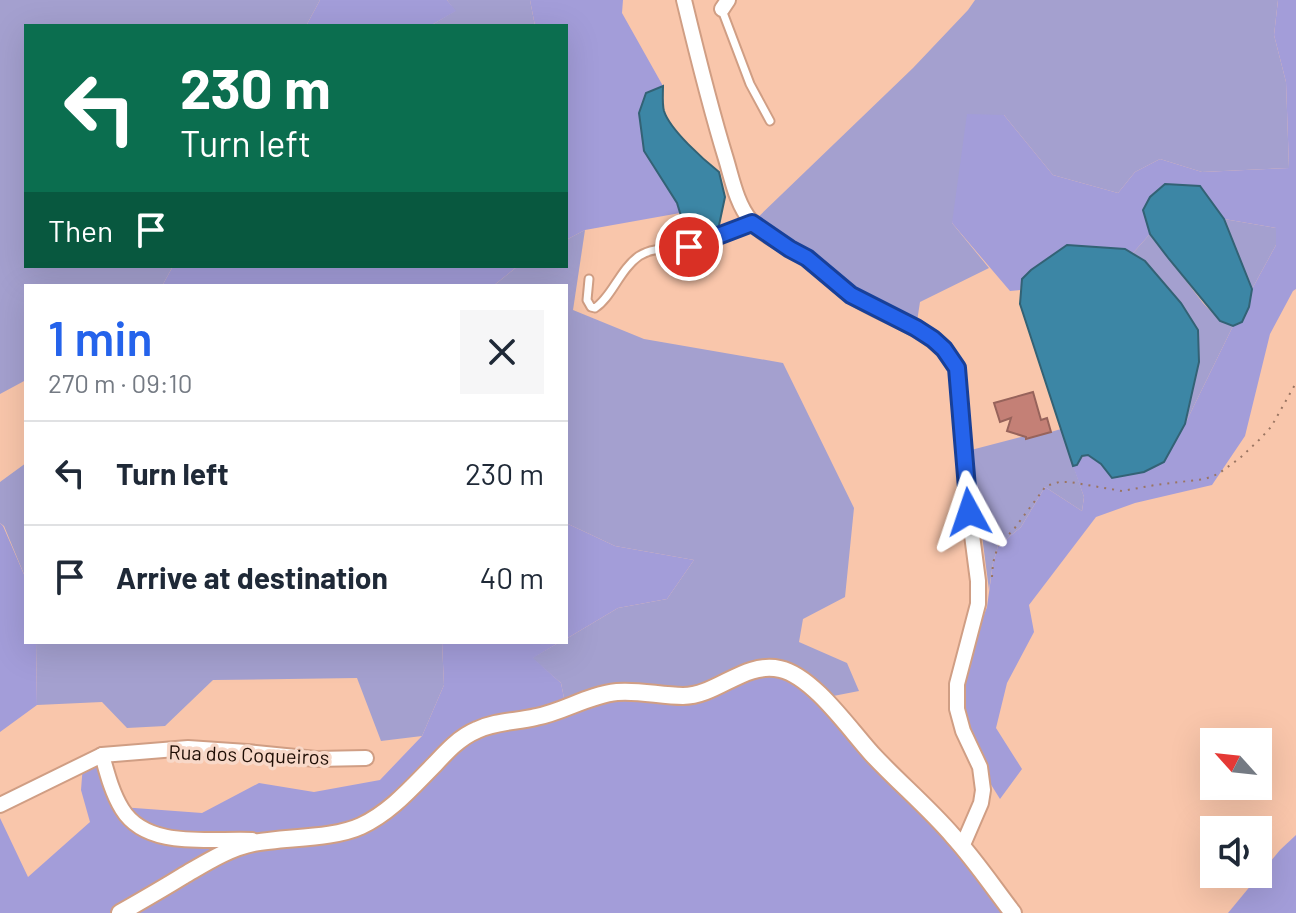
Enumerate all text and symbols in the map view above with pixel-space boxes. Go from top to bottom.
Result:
text: 230 m [180,53,331,120]
icon: left [48,56,152,160]
text: Turn left [180,121,311,164]
icon: arrive [129,208,173,252]
text: Then [48,212,113,248]
pin [655,213,723,281]
icon: arrive [667,225,711,269]
text: 1 min [48,308,153,366]
button: close [460,310,544,394]
text: 270 m · 09:10 [48,367,192,398]
icon: left [48,451,92,495]
text: Turn left [116,455,229,491]
text: 230 m [465,455,544,491]
position arrow [927,470,1011,554]
icon: arrive [48,555,92,599]
text: Arrive at destination [116,559,388,595]
text: 40 m [480,559,544,595]
north arrow [1200,728,1272,800]
map controls [1200,728,1272,888]
street label: Rua dos Coqueiros [168,739,330,769]
button: sound [1200,816,1272,888]

